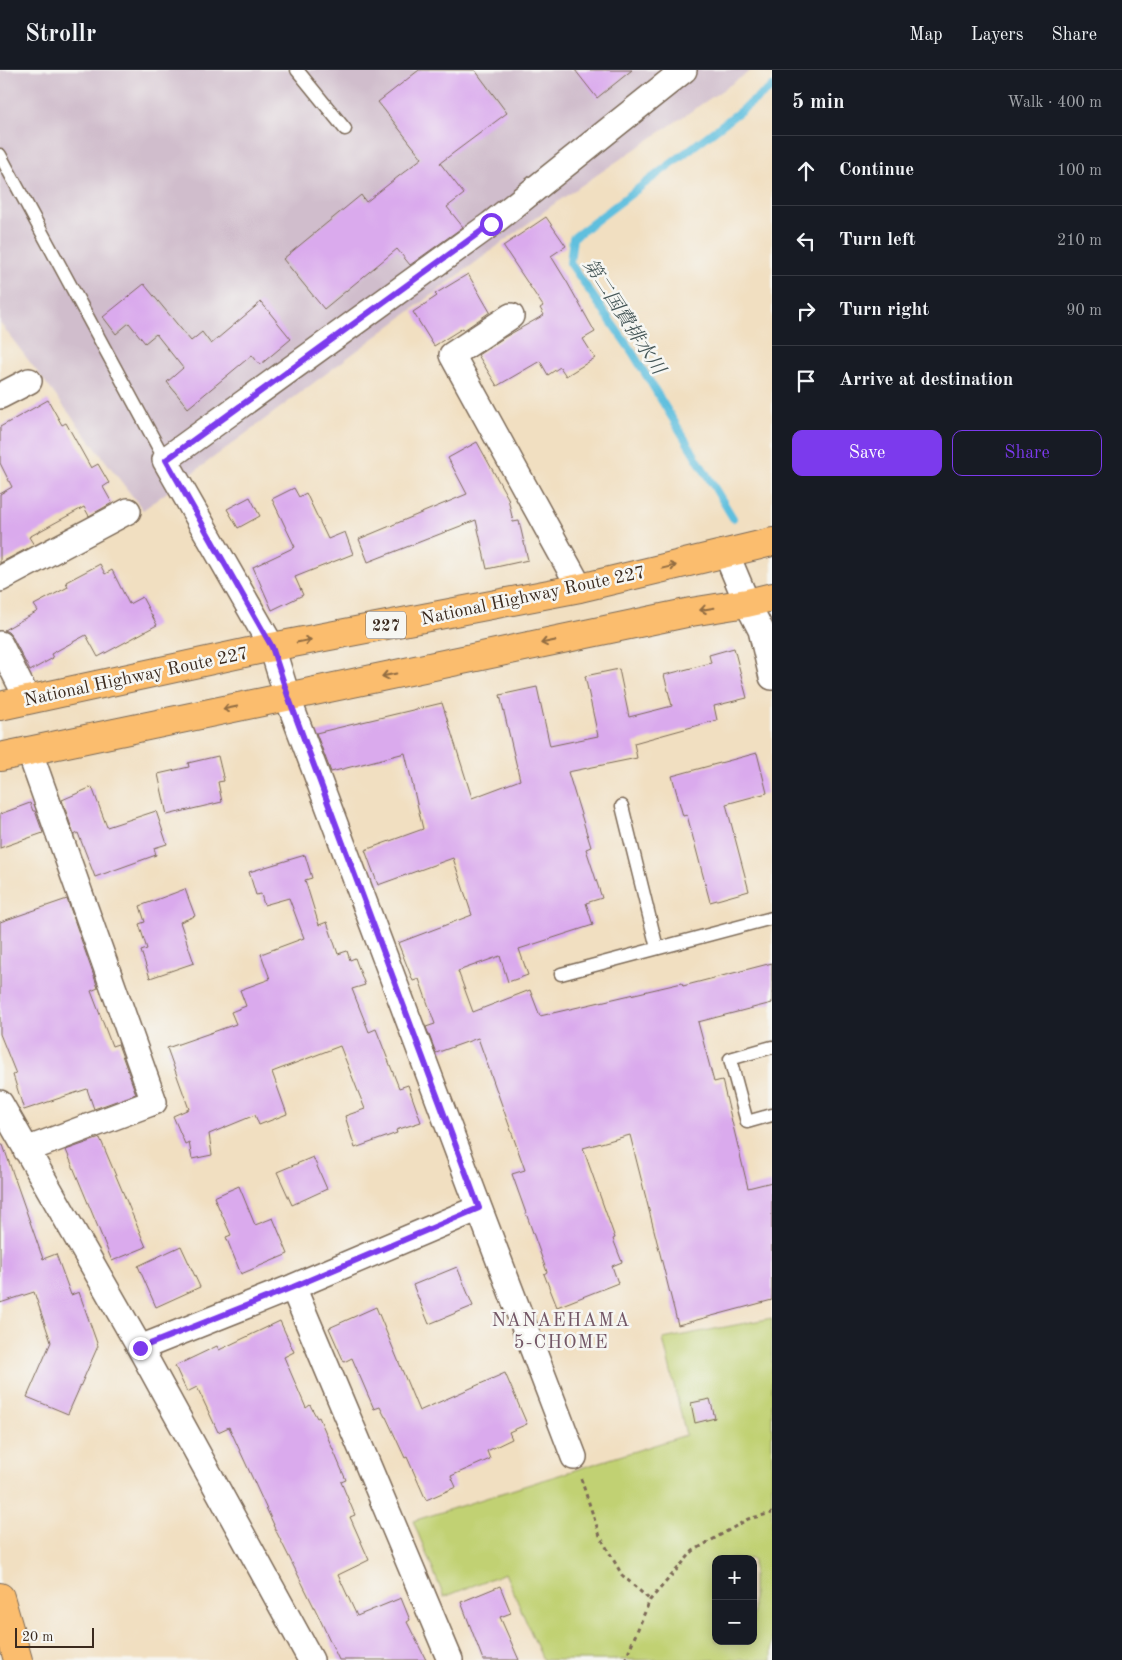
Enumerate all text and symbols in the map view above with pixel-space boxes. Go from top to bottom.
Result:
text: Strollr [25,23,96,47]
text: Map [909,26,943,44]
text: Layers [971,26,1023,44]
text: Share [1051,26,1097,44]
text: 5 min [792,92,845,113]
text: Walk · 400 m [1007,95,1102,111]
icon: ahead [792,157,820,185]
text: Continue [839,161,914,180]
text: 100 m [1057,163,1102,179]
route start [480,213,503,236]
icon: left [792,227,820,255]
text: Turn left [839,231,916,250]
text: 210 m [1057,233,1102,249]
water label: 第二国費排水川 [579,255,670,380]
icon: right [792,297,820,325]
text: Turn right [839,301,929,320]
text: 90 m [1066,303,1102,319]
icon: arrive [792,367,820,395]
text: Arrive at destination [839,371,1013,390]
button: Save [792,430,942,476]
button: Share [952,430,1102,476]
one-way arrow [661,562,677,571]
street label: National Highway Route 227 [419,563,647,629]
one-way arrow [699,605,715,615]
road number: 227 [366,612,406,638]
one-way arrow [296,635,312,645]
one-way arrow [540,638,556,647]
street label: National Highway Route 227 [22,644,250,710]
one-way arrow [381,671,397,680]
one-way arrow [222,704,238,713]
district label: NANAEHAMA 5-CHOME [491,1312,631,1353]
route end [129,1337,152,1360]
map controls [712,1555,757,1645]
button: + [712,1555,757,1600]
button: − [712,1600,757,1645]
scale bar [15,1625,94,1648]
text: 20 m [22,1630,53,1644]

